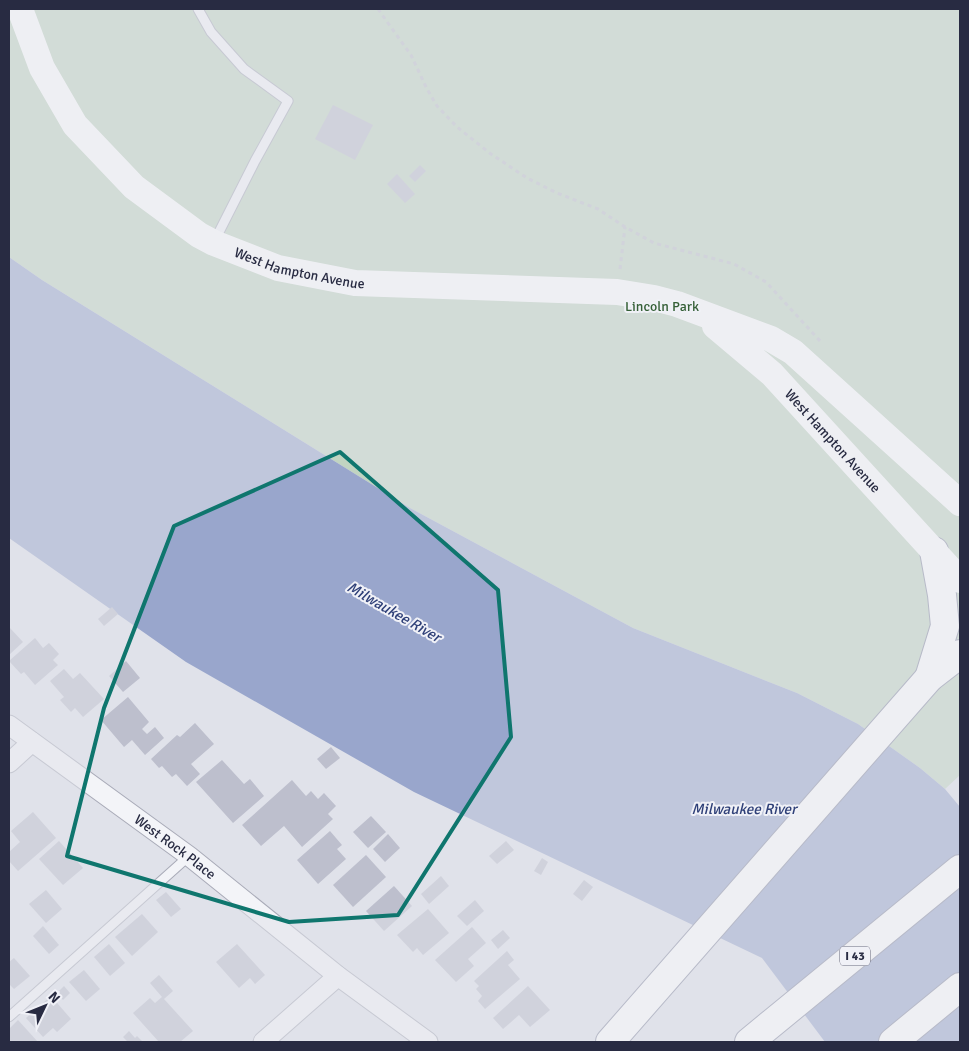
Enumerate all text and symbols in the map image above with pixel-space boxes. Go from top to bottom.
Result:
street label: West Hampton Avenue [232,244,365,292]
park label: Lincoln Park [625,298,699,315]
street label: West Hampton Avenue [781,386,884,496]
water label: Milwaukee River [344,578,446,647]
water label: Milwaukee River [691,800,799,818]
street label: West Rock Place [131,811,219,883]
road number: I 43 [840,946,870,966]
north arrow [20,981,70,1031]
text: N [45,988,64,1007]

